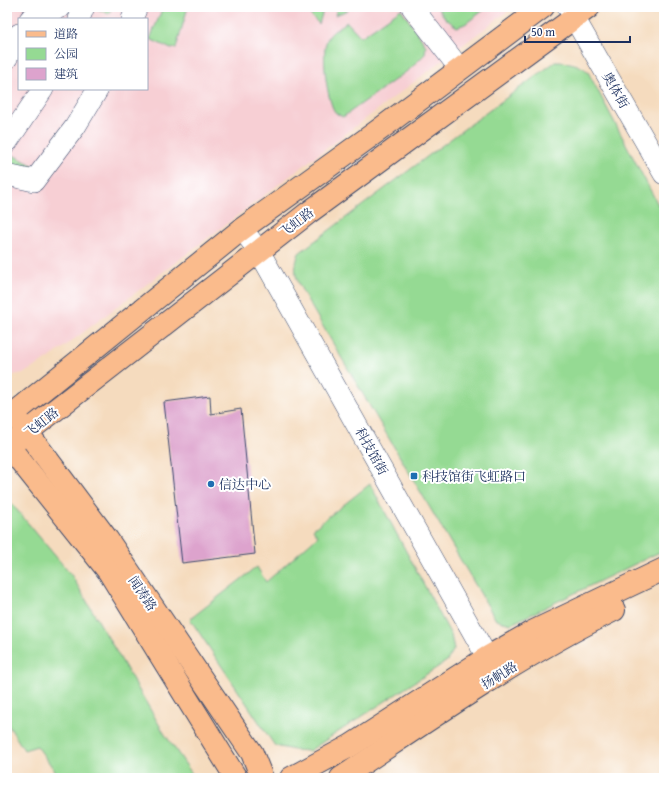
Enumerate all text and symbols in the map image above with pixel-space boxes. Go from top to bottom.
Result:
legend [18,18,148,90]
scale bar [525,18,630,44]
text: 50 m [531,23,555,40]
text: 道路 [54,25,78,42]
text: 公园 [54,45,78,62]
text: 建筑 [54,65,78,82]
street label: 奥体街 [598,69,634,112]
street label: 飞虹路 [275,203,318,242]
street label: 飞虹路 [20,403,63,442]
street label: 科技馆街 [351,424,392,479]
place label: 科技馆街飞虹路口 [422,467,526,486]
marker: 科技馆街飞虹路口 [409,471,419,481]
place label: 信达中心 [219,475,271,494]
marker: 信达中心 [206,479,216,489]
street label: 闻涛路 [124,572,161,615]
street label: 扬帆路 [478,657,521,694]

